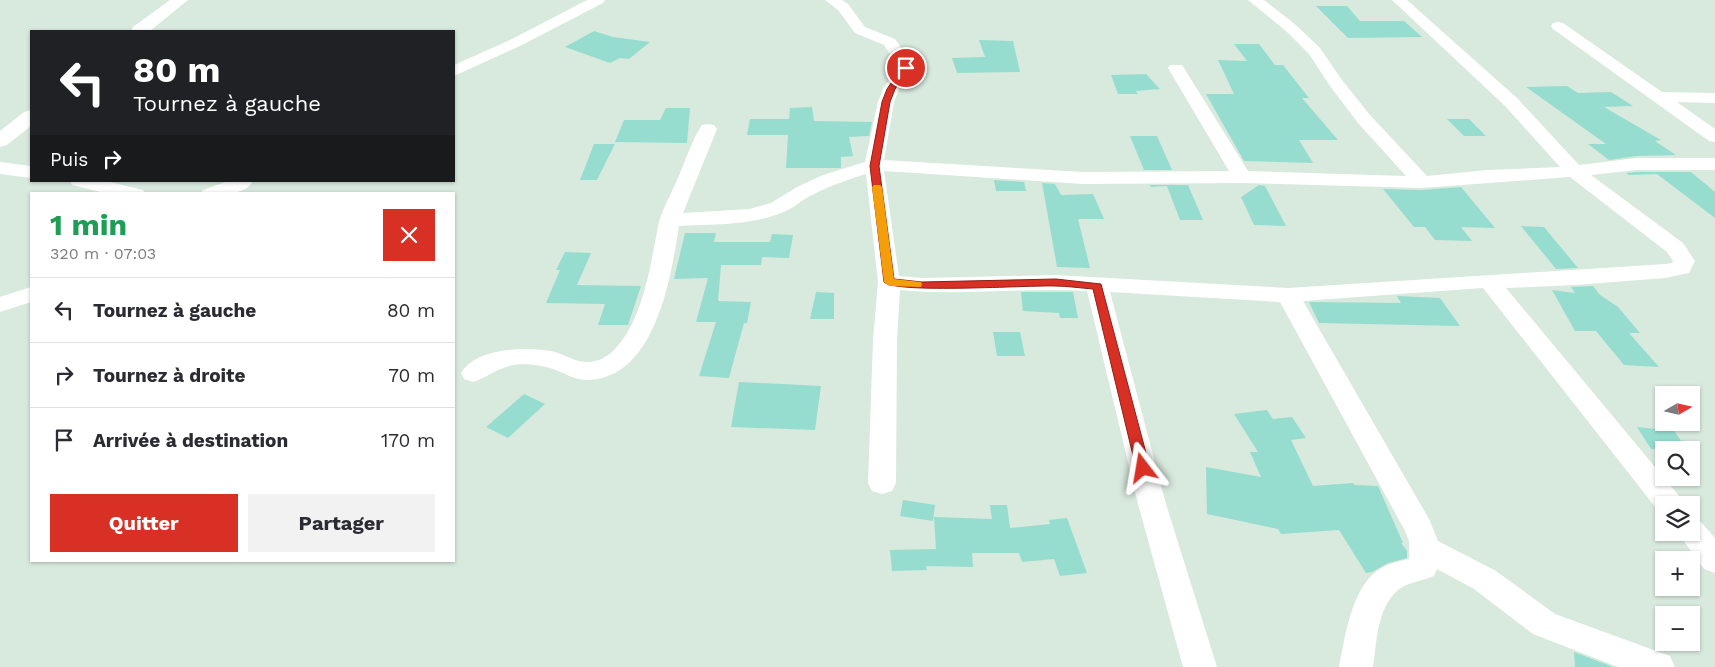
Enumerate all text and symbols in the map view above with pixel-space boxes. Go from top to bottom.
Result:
pin [885,47,927,89]
text: 80 m [133,49,220,91]
icon: left [50,50,115,115]
icon: arrive [892,54,920,82]
text: Tournez à gauche [133,91,321,116]
icon: right [98,145,126,173]
text: Puis [50,148,88,171]
text: 1 min [50,207,127,242]
button: close [383,209,435,261]
text: 320 m · 07:03 [50,244,156,263]
icon: left [50,296,78,324]
text: Tournez à gauche [93,299,256,322]
text: 80 m [387,299,435,322]
icon: right [50,361,78,389]
text: Tournez à droite [93,364,245,387]
text: 70 m [388,364,435,387]
north arrow [1655,386,1700,431]
map controls [1655,386,1700,651]
icon: arrive [50,426,78,454]
text: Arrivée à destination [93,429,288,452]
text: 170 m [381,429,435,452]
position arrow [1116,441,1168,493]
button: search [1655,441,1700,486]
button: Quitter [50,494,238,552]
button: Partager [248,494,435,552]
button: layers [1655,496,1700,541]
button: + [1655,551,1700,596]
button: − [1655,606,1700,651]

